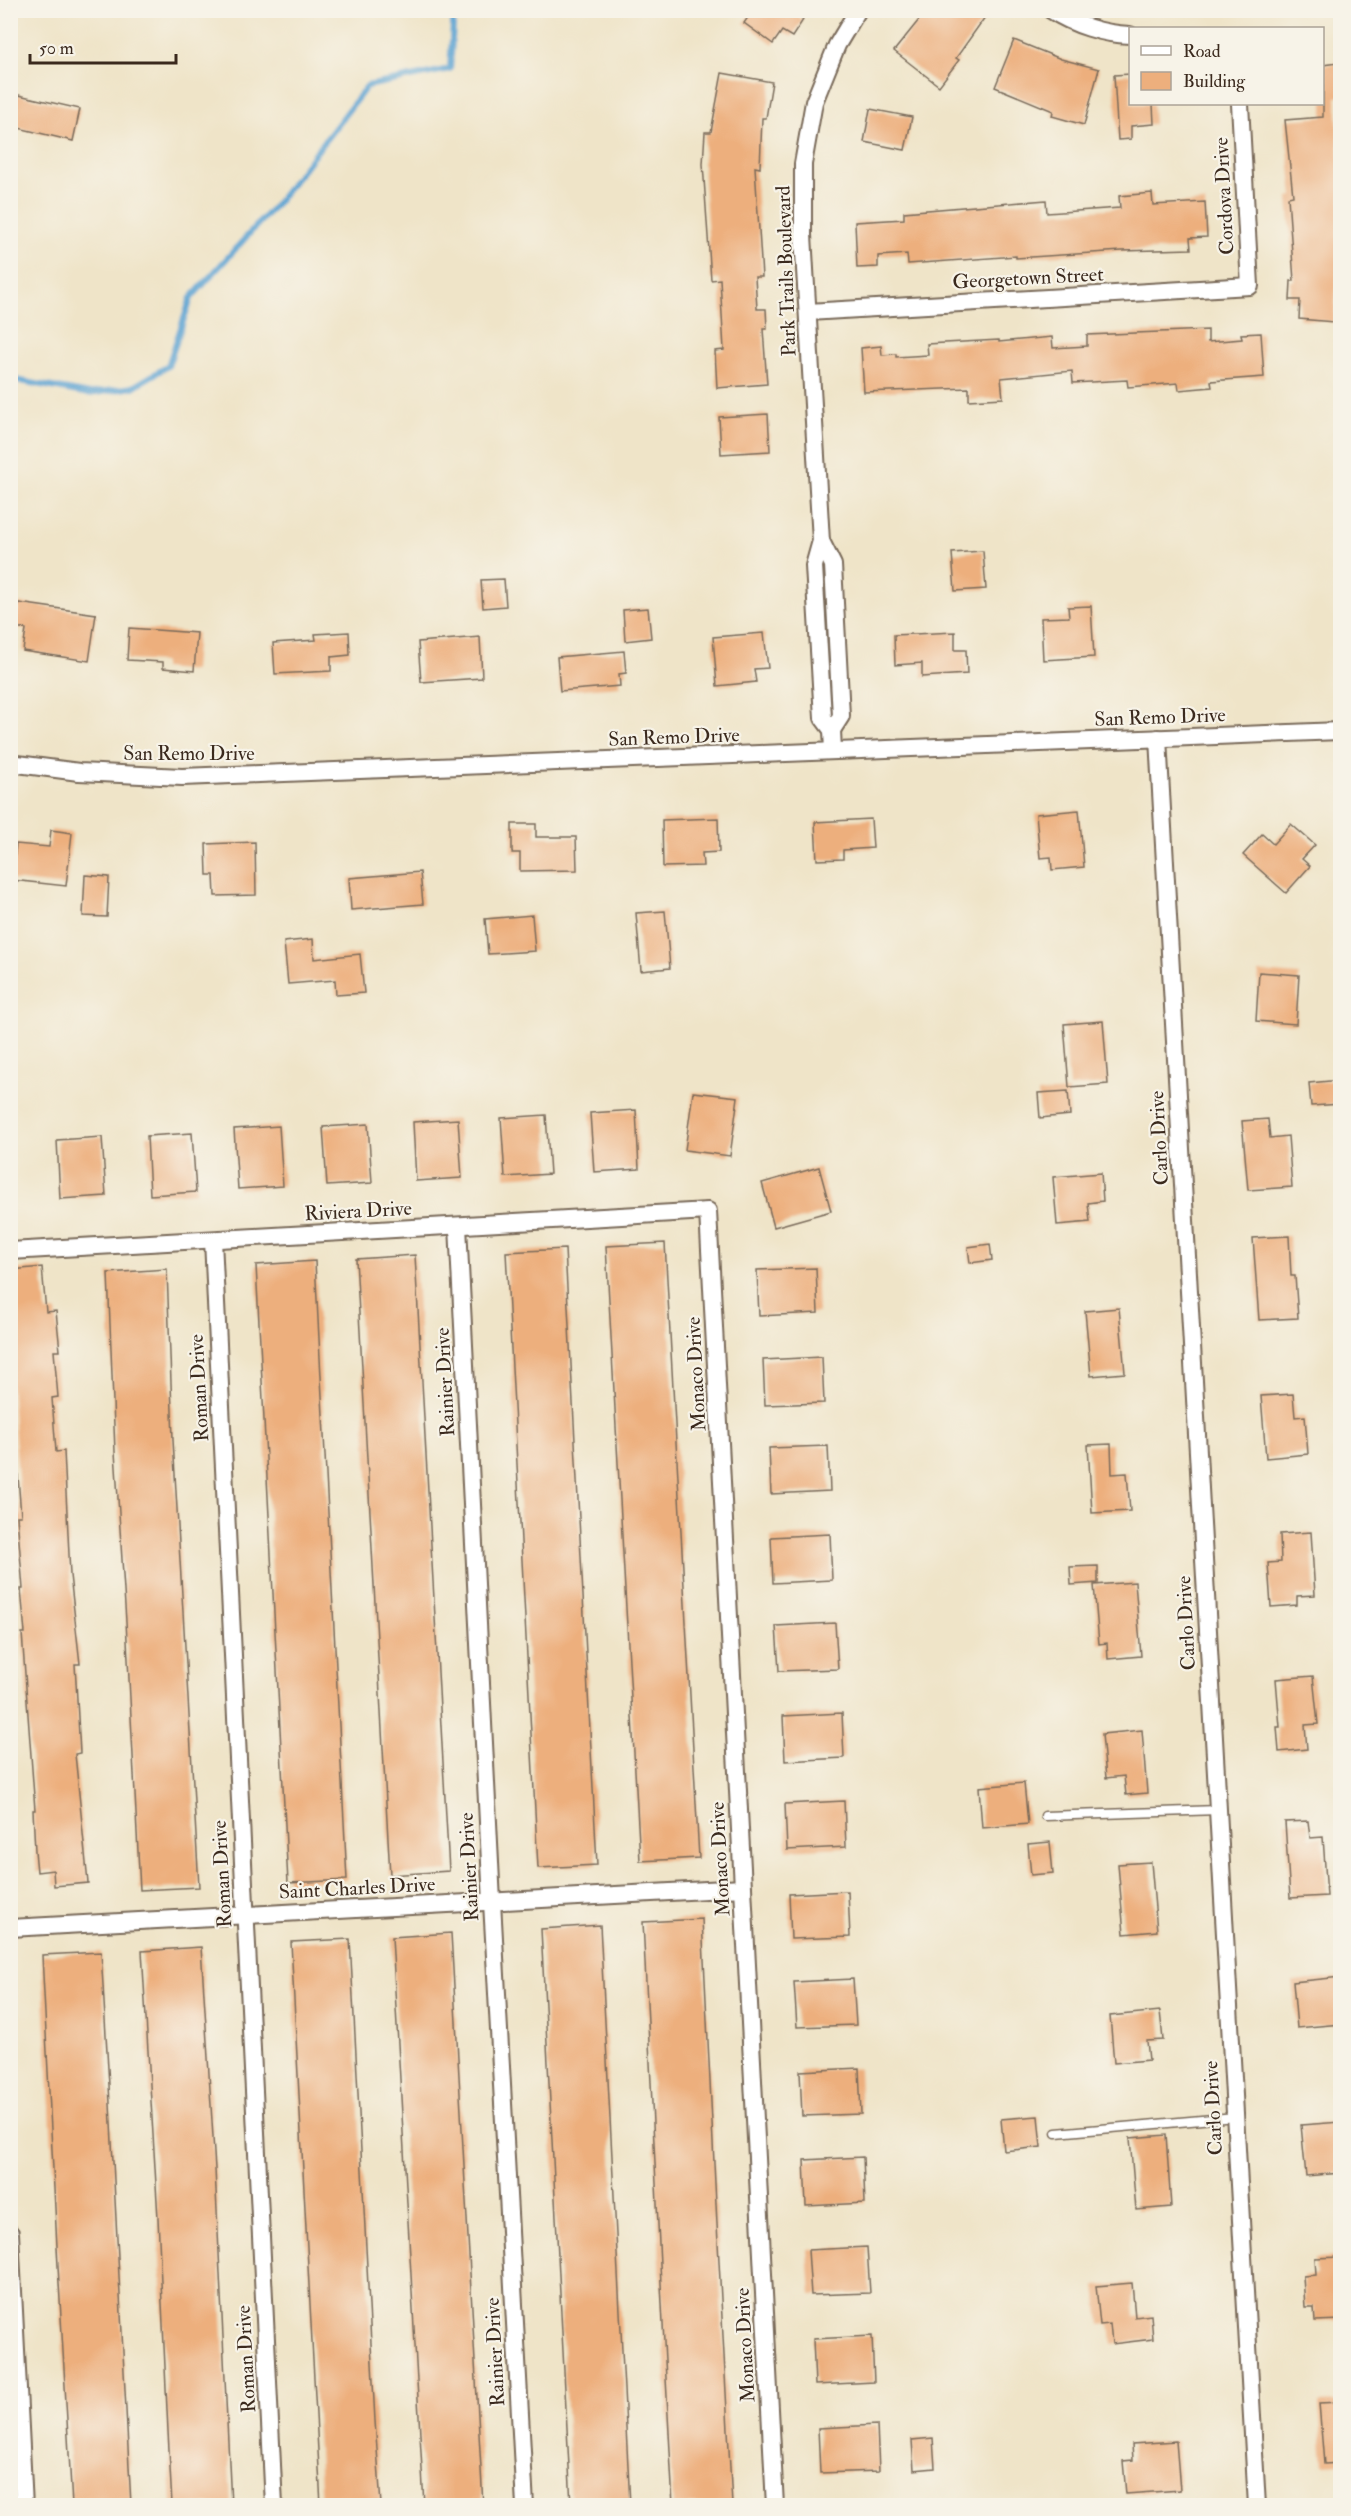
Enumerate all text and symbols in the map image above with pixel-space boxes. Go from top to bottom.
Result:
scale bar [30,27,176,65]
legend [1129,27,1324,105]
text: 50 m [39,37,74,60]
text: Road [1183,40,1221,63]
text: Building [1183,70,1246,93]
street label: Cordova Drive [1208,137,1240,255]
street label: Park Trails Boulevard [771,185,801,357]
street label: Georgetown Street [952,262,1105,294]
street label: San Remo Drive [1094,702,1226,732]
street label: San Remo Drive [608,722,740,752]
street label: San Remo Drive [123,741,255,766]
street label: Carlo Drive [1144,1090,1174,1186]
street label: Riviera Drive [304,1196,412,1226]
street label: Monaco Drive [681,1316,711,1432]
street label: Rainier Drive [430,1327,460,1437]
street label: Roman Drive [184,1334,214,1442]
street label: Carlo Drive [1171,1575,1201,1671]
street label: Monaco Drive [705,1801,735,1917]
street label: Rainier Drive [454,1812,484,1922]
street label: Roman Drive [207,1820,237,1928]
street label: Saint Charles Drive [278,1871,436,1905]
street label: Carlo Drive [1198,2060,1228,2156]
street label: Monaco Drive [730,2287,760,2403]
street label: Rainier Drive [480,2297,510,2407]
street label: Roman Drive [231,2305,261,2413]

